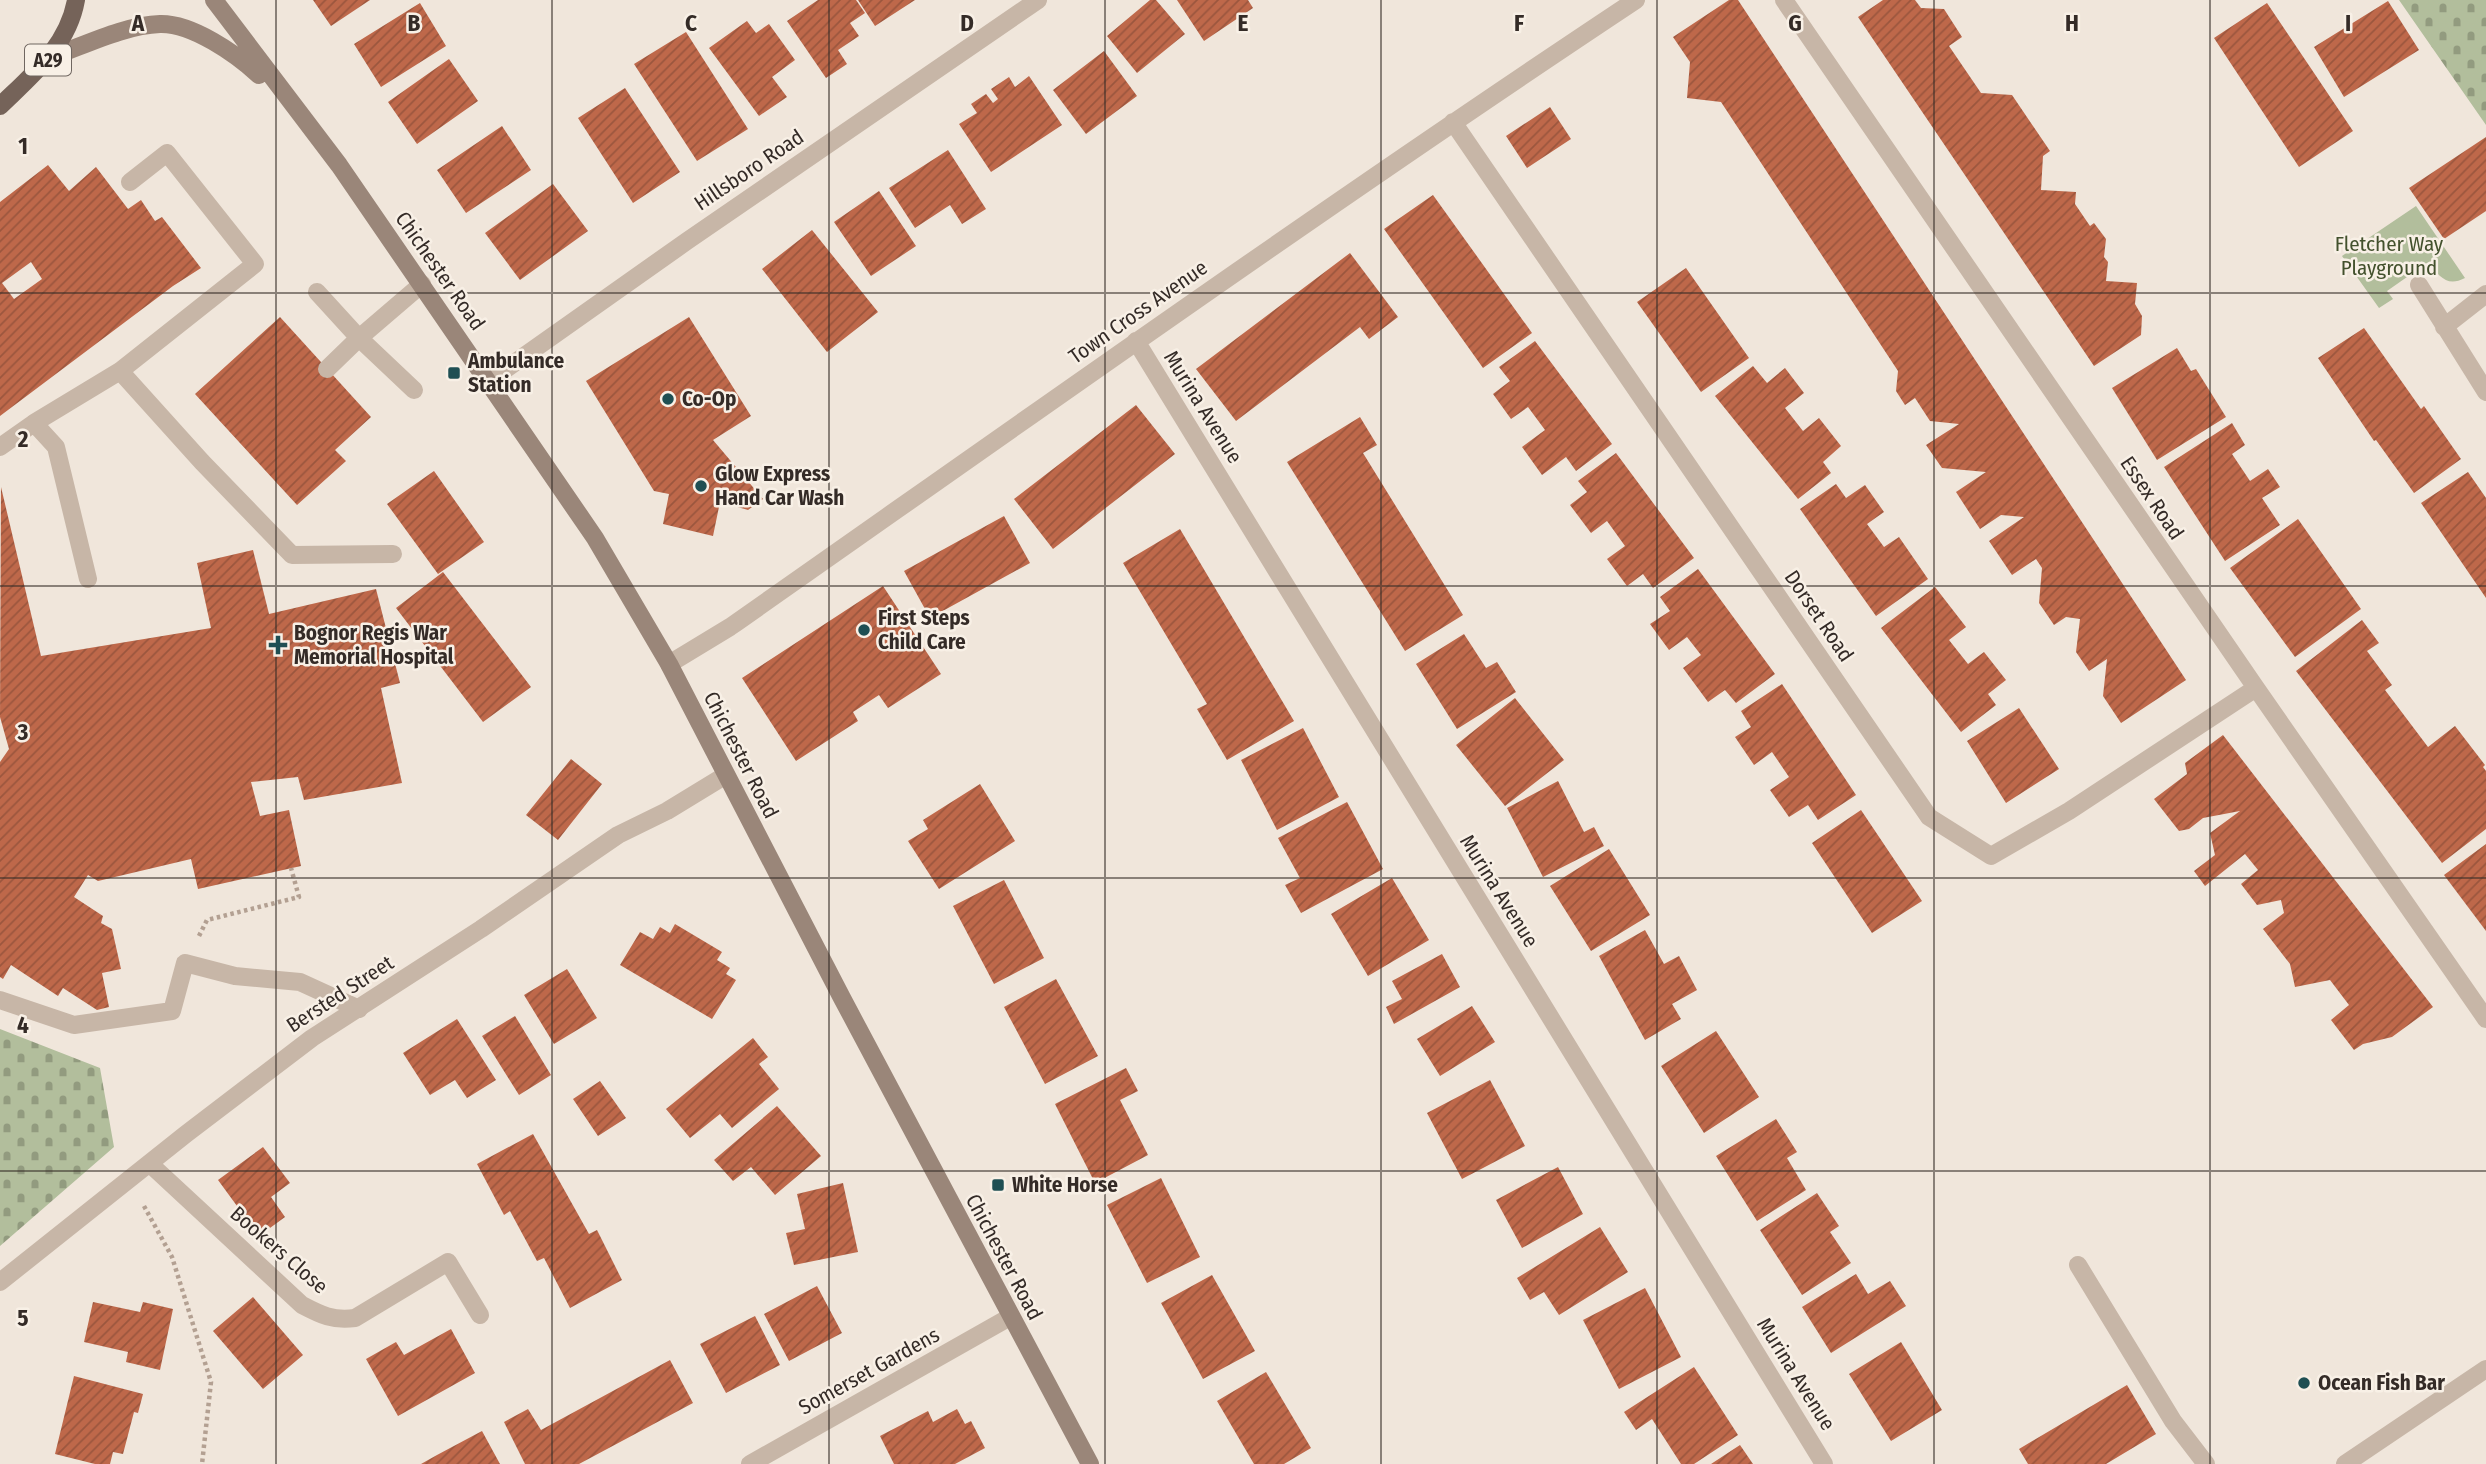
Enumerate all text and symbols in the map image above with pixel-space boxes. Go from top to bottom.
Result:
text: A [131,9,145,37]
text: B [408,9,421,37]
text: C [685,9,697,37]
text: D [960,9,974,37]
text: E [1238,9,1249,37]
text: F [1514,9,1524,37]
text: G [1788,9,1802,37]
text: H [2065,9,2079,37]
text: I [2345,9,2351,37]
road number: A29 [25,44,71,76]
street label: Hillsboro Road [689,124,809,216]
text: 1 [18,132,28,160]
street label: Chichester Road [390,207,490,335]
park label: Fletcher Way Playground [2335,231,2444,281]
street label: Town Cross Avenue [1064,255,1212,369]
street label: Murina Avenue [1158,346,1248,468]
place label: Ambulance Station [467,348,565,398]
marker: Ambulance Station [446,365,462,381]
place label: Co-Op [682,386,736,412]
marker: Co-Op [660,391,676,407]
text: 2 [17,425,29,453]
street label: Essex Road [2115,451,2189,545]
place label: Glow Express Hand Car Wash [715,461,844,511]
marker: Glow Express Hand Car Wash [693,478,709,494]
street label: Dorset Road [1779,565,1859,667]
place label: First Steps Child Care [878,605,970,655]
place label: Bognor Regis War Memorial Hospital [294,620,454,670]
marker: First Steps Child Care [856,622,872,638]
marker: Bognor Regis War Memorial Hospital [268,635,288,655]
street label: Chichester Road [698,687,784,823]
text: 3 [17,718,29,746]
street label: Murina Avenue [1454,830,1544,952]
street label: Bersted Street [281,950,399,1038]
text: 4 [17,1011,29,1039]
place label: White Horse [1012,1172,1118,1198]
marker: White Horse [990,1177,1006,1193]
street label: Chichester Road [960,1190,1048,1324]
street label: Bookers Close [225,1201,333,1299]
text: 5 [17,1304,29,1332]
street label: Murina Avenue [1751,1313,1841,1435]
street label: Somerset Gardens [794,1322,944,1420]
place label: Ocean Fish Bar [2318,1370,2445,1396]
marker: Ocean Fish Bar [2296,1375,2312,1391]

